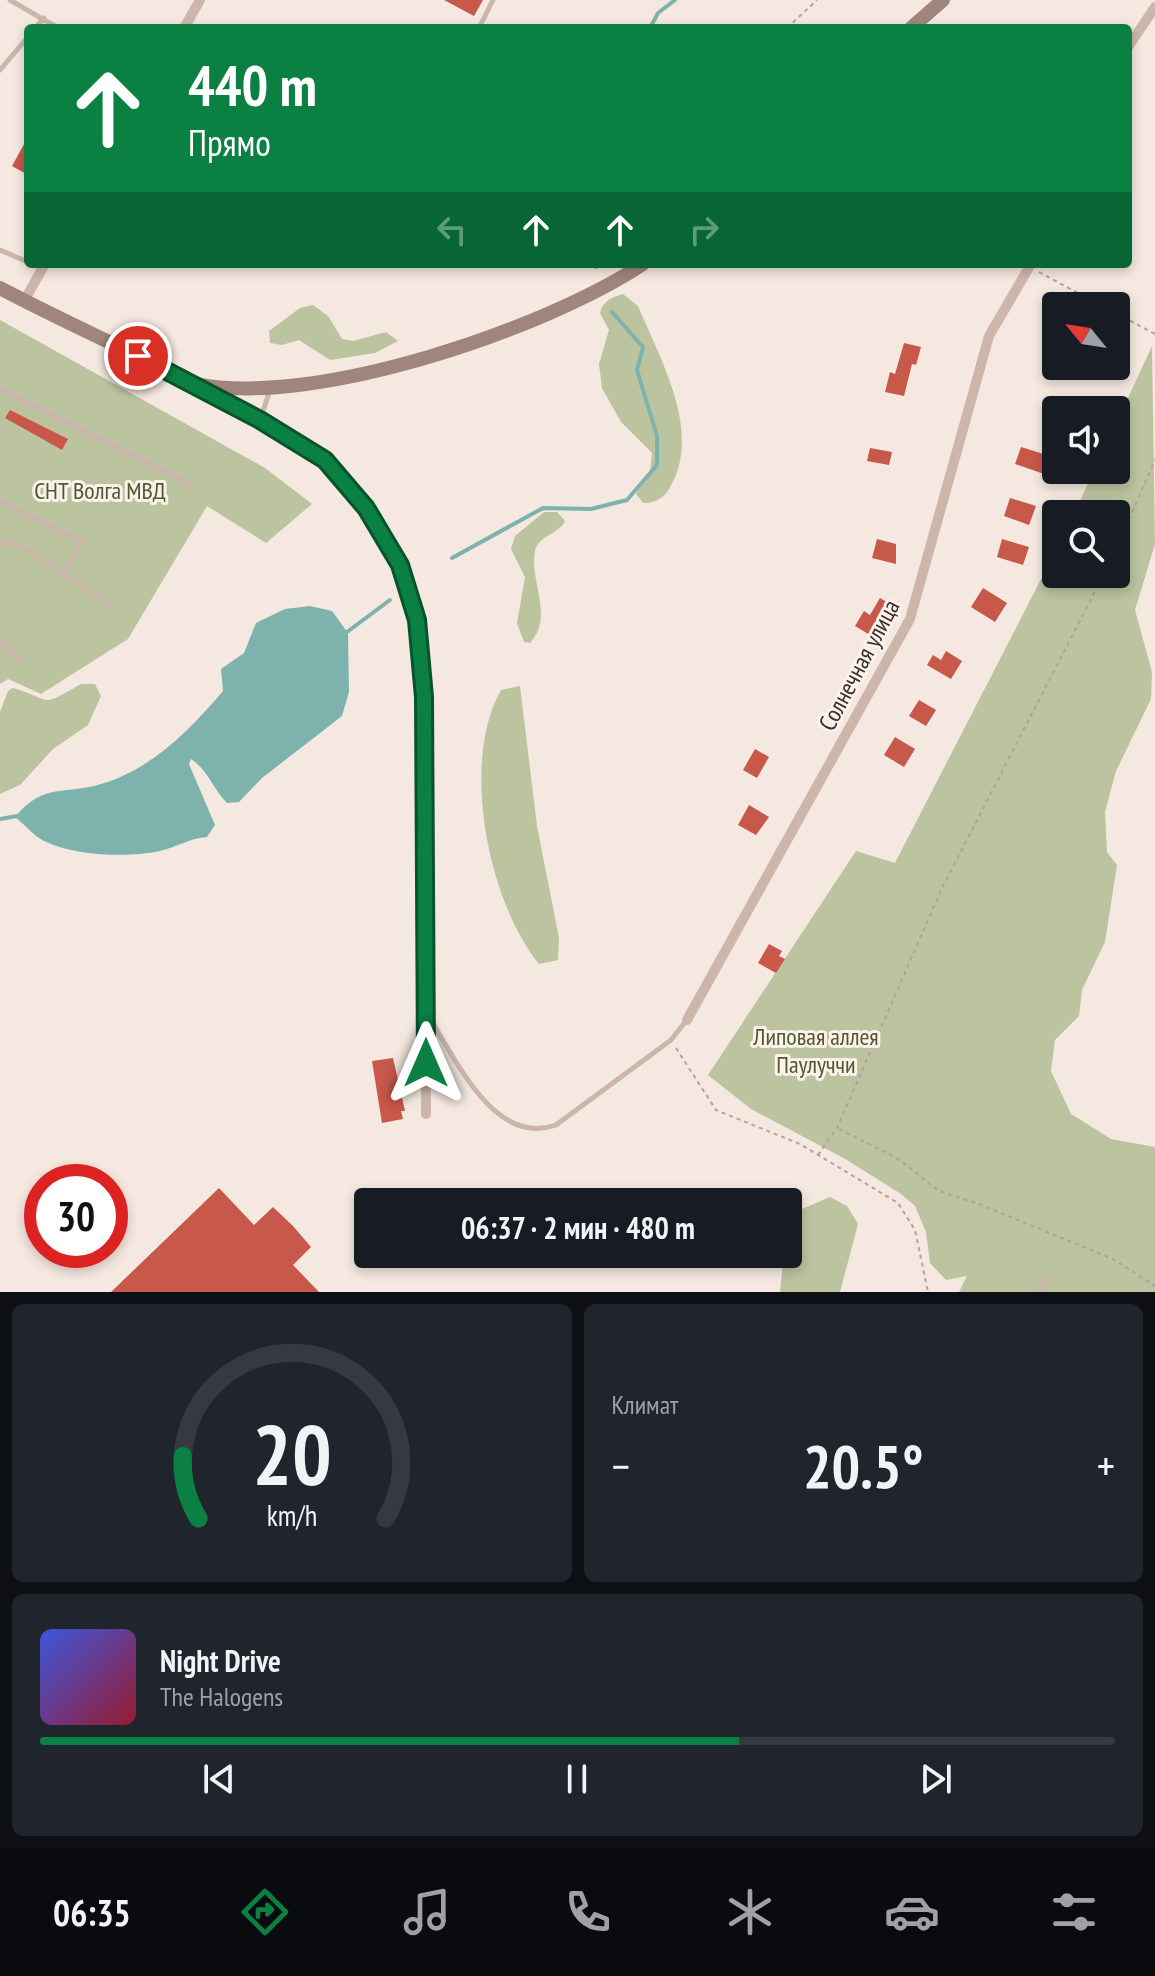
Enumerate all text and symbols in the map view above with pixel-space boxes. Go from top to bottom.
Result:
text: 440 m [188,49,317,121]
icon: ahead [56,56,160,160]
text: Прямо [188,119,271,166]
icon: left [430,208,474,252]
icon: ahead [514,208,558,252]
icon: ahead [598,208,642,252]
icon: right [682,208,726,252]
north arrow [1042,292,1130,380]
map controls [1042,292,1130,588]
pin [104,322,172,390]
icon: arrive [116,334,160,378]
button: sound [1042,396,1130,484]
park label: СНТ Волга МВД [34,475,166,506]
button: search [1042,500,1130,588]
street label: Солнечная улица [812,594,906,736]
position arrow [384,1021,468,1105]
park label: Липовая аллея Паулуччи [752,1021,879,1080]
speed limit sign: 30 [24,1164,128,1268]
text: 06:37 · 2 мин · 480 m [461,1208,695,1247]
text: Климат [612,1388,678,1421]
text: 20 [252,1400,332,1508]
text: 20.5° [803,1427,924,1505]
text: − [612,1437,630,1494]
text: + [1097,1437,1115,1494]
text: km/h [266,1497,317,1534]
text: Night Drive [160,1641,281,1680]
text: The Halogens [160,1680,283,1713]
icon: previous [197,1757,241,1801]
icon: pause [555,1757,599,1801]
icon: next [914,1757,958,1801]
icon: directions [237,1884,293,1940]
icon: music [399,1884,455,1940]
icon: phone [560,1884,616,1940]
icon: climate [722,1884,778,1940]
icon: car [884,1884,940,1940]
icon: filters [1046,1884,1102,1940]
text: 06:35 [53,1889,131,1936]

